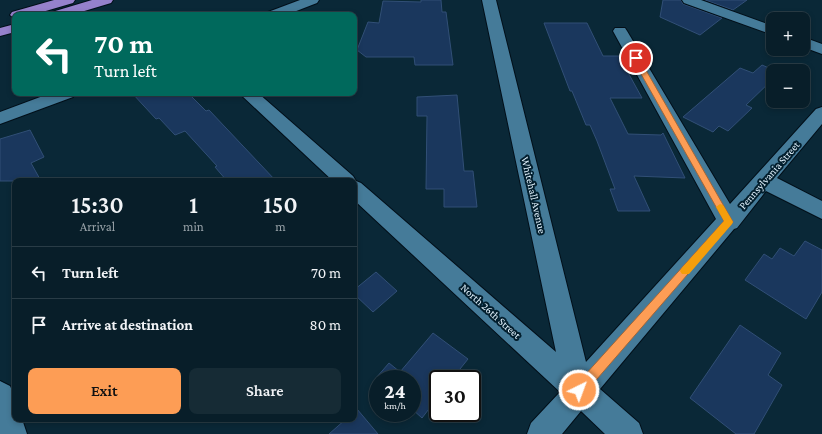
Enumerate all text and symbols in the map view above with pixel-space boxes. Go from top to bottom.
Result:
map controls [766,12,810,108]
button: + [766,12,810,56]
icon: left [28,28,80,80]
text: 70 m [94,28,153,59]
pin [619,41,653,75]
icon: arrive [625,47,647,69]
text: Turn left [94,61,157,81]
button: − [766,64,810,108]
street label: Pennsylvania Street [736,138,803,212]
street label: Whitehall Avenue [519,155,549,235]
text: 15:30 [71,191,124,218]
text: 1 [189,191,198,218]
text: 150 [263,191,298,218]
text: Arrival [80,219,115,234]
text: min [183,219,204,234]
text: m [275,219,286,234]
icon: left [28,262,50,284]
text: Turn left [62,265,118,281]
text: 70 m [311,265,341,281]
street label: North 26th Street [459,281,524,341]
icon: arrive [28,314,50,336]
text: Arrive at destination [62,317,193,333]
text: 80 m [310,317,341,333]
button: Exit [28,368,181,414]
button: Share [189,368,341,414]
position arrow [558,369,600,411]
speed limit sign: 30 [429,370,481,422]
text: 24 [385,380,405,402]
text: km/h [384,400,406,411]

